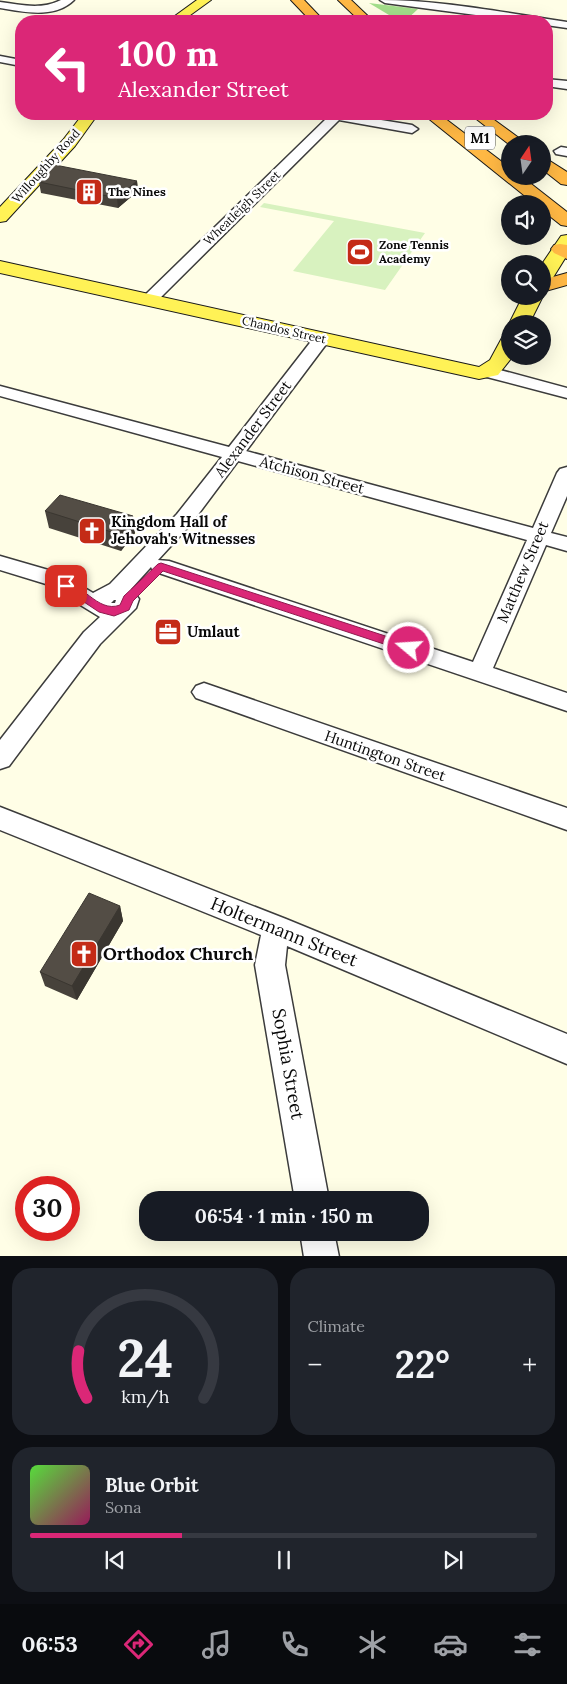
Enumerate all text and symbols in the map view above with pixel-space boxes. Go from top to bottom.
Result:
text: 100 m [118,31,218,76]
icon: left [35,35,100,100]
text: Alexander Street [118,75,289,103]
street label: Willoughby Road [9,126,83,206]
road number: M1 [465,126,495,150]
north arrow [501,135,551,185]
map controls [501,135,551,365]
street label: Wheatleigh Street [200,167,283,248]
building icon: The Nines [74,177,104,207]
place label: The Nines [108,184,166,199]
button: sound [501,195,551,245]
sports icon: Zone Tennis Academy [345,237,375,267]
place label: Zone Tennis Academy [379,237,449,266]
button: search [501,255,551,305]
street label: Chandos Street [241,313,328,347]
button: layers [501,315,551,365]
street label: Alexander Street [209,376,295,482]
street label: Atchison Street [257,451,367,498]
place label: Kingdom Hall of Jehovah's Witnesses [111,512,255,548]
church icon: Kingdom Hall of Jehovah's Witnesses [77,516,107,546]
street label: Matthew Street [493,518,553,626]
pin [45,565,87,607]
icon: arrive [52,572,80,600]
office icon: Umlaut [153,617,183,647]
position arrow [382,621,434,673]
place label: Umlaut [187,622,241,641]
street label: Huntington Street [322,726,448,785]
street label: Holtermann Street [207,892,361,972]
church icon: Orthodox Church [69,939,99,969]
place label: Orthodox Church [103,942,253,965]
street label: Sophia Street [267,1007,310,1121]
speed limit sign: 30 [15,1176,80,1241]
text: 06:54 · 1 min · 150 m [195,1204,373,1228]
text: Climate [308,1316,365,1336]
text: 24 [117,1325,173,1391]
text: 22° [395,1340,450,1388]
text: − [308,1347,322,1383]
text: + [522,1347,537,1383]
text: km/h [121,1385,169,1408]
text: Blue Orbit [105,1473,199,1497]
text: Sona [105,1497,141,1517]
icon: previous [101,1546,129,1574]
icon: pause [270,1546,298,1574]
icon: next [439,1546,467,1574]
icon: directions [121,1627,156,1662]
icon: music [199,1627,234,1662]
icon: phone [277,1627,312,1662]
icon: climate [355,1627,390,1662]
icon: car [433,1627,468,1662]
icon: filters [510,1627,545,1662]
text: 06:53 [21,1630,78,1658]

